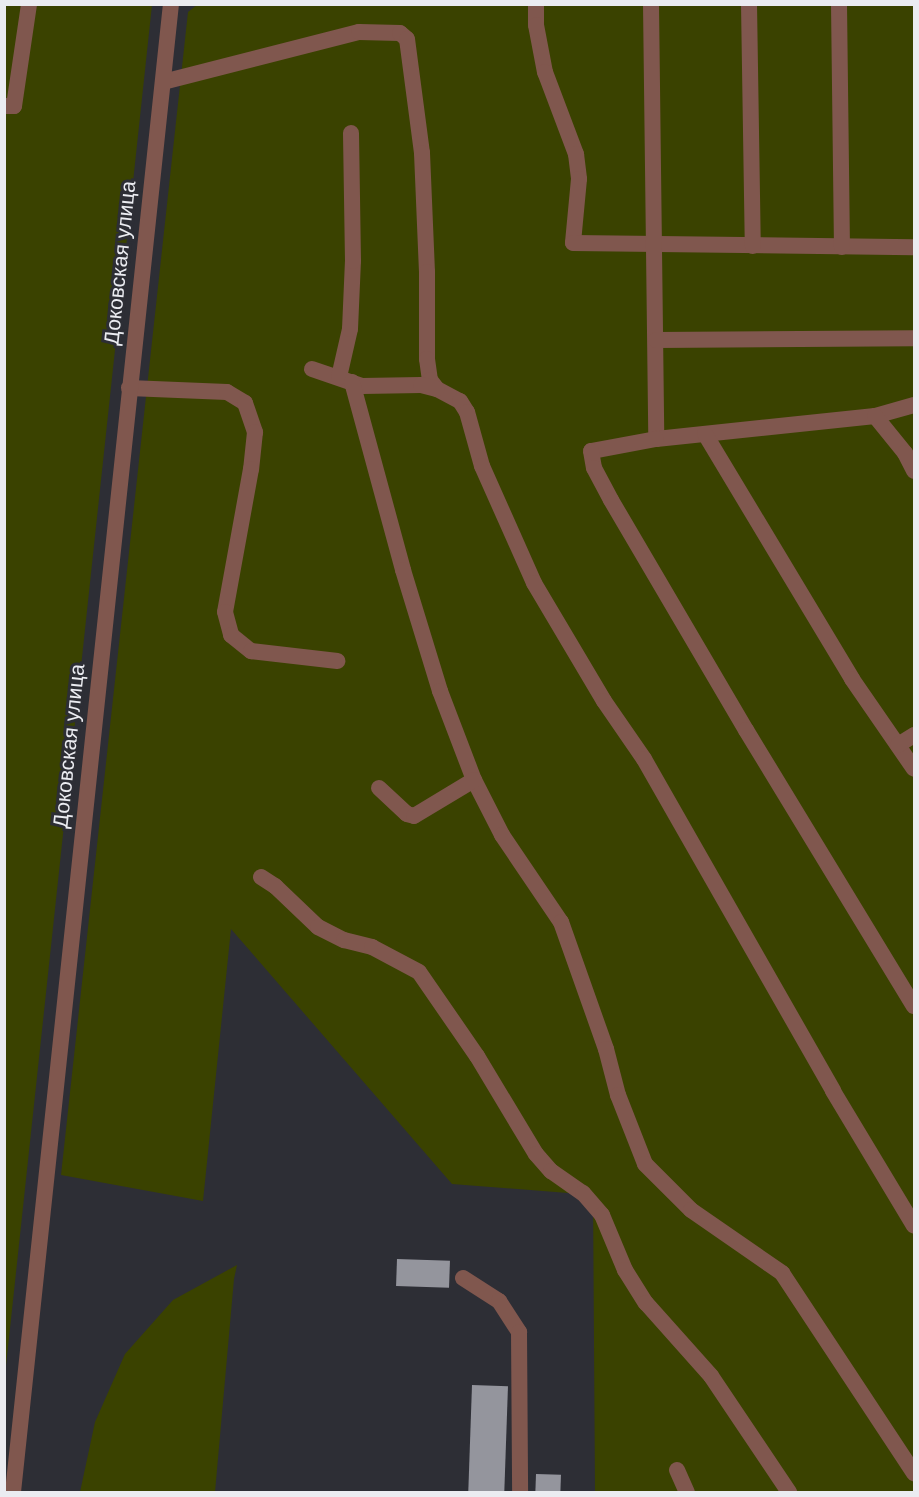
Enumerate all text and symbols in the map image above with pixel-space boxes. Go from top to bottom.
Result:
street label: Доковская улица [99,180,141,346]
street label: Доковская улица [48,663,90,829]

